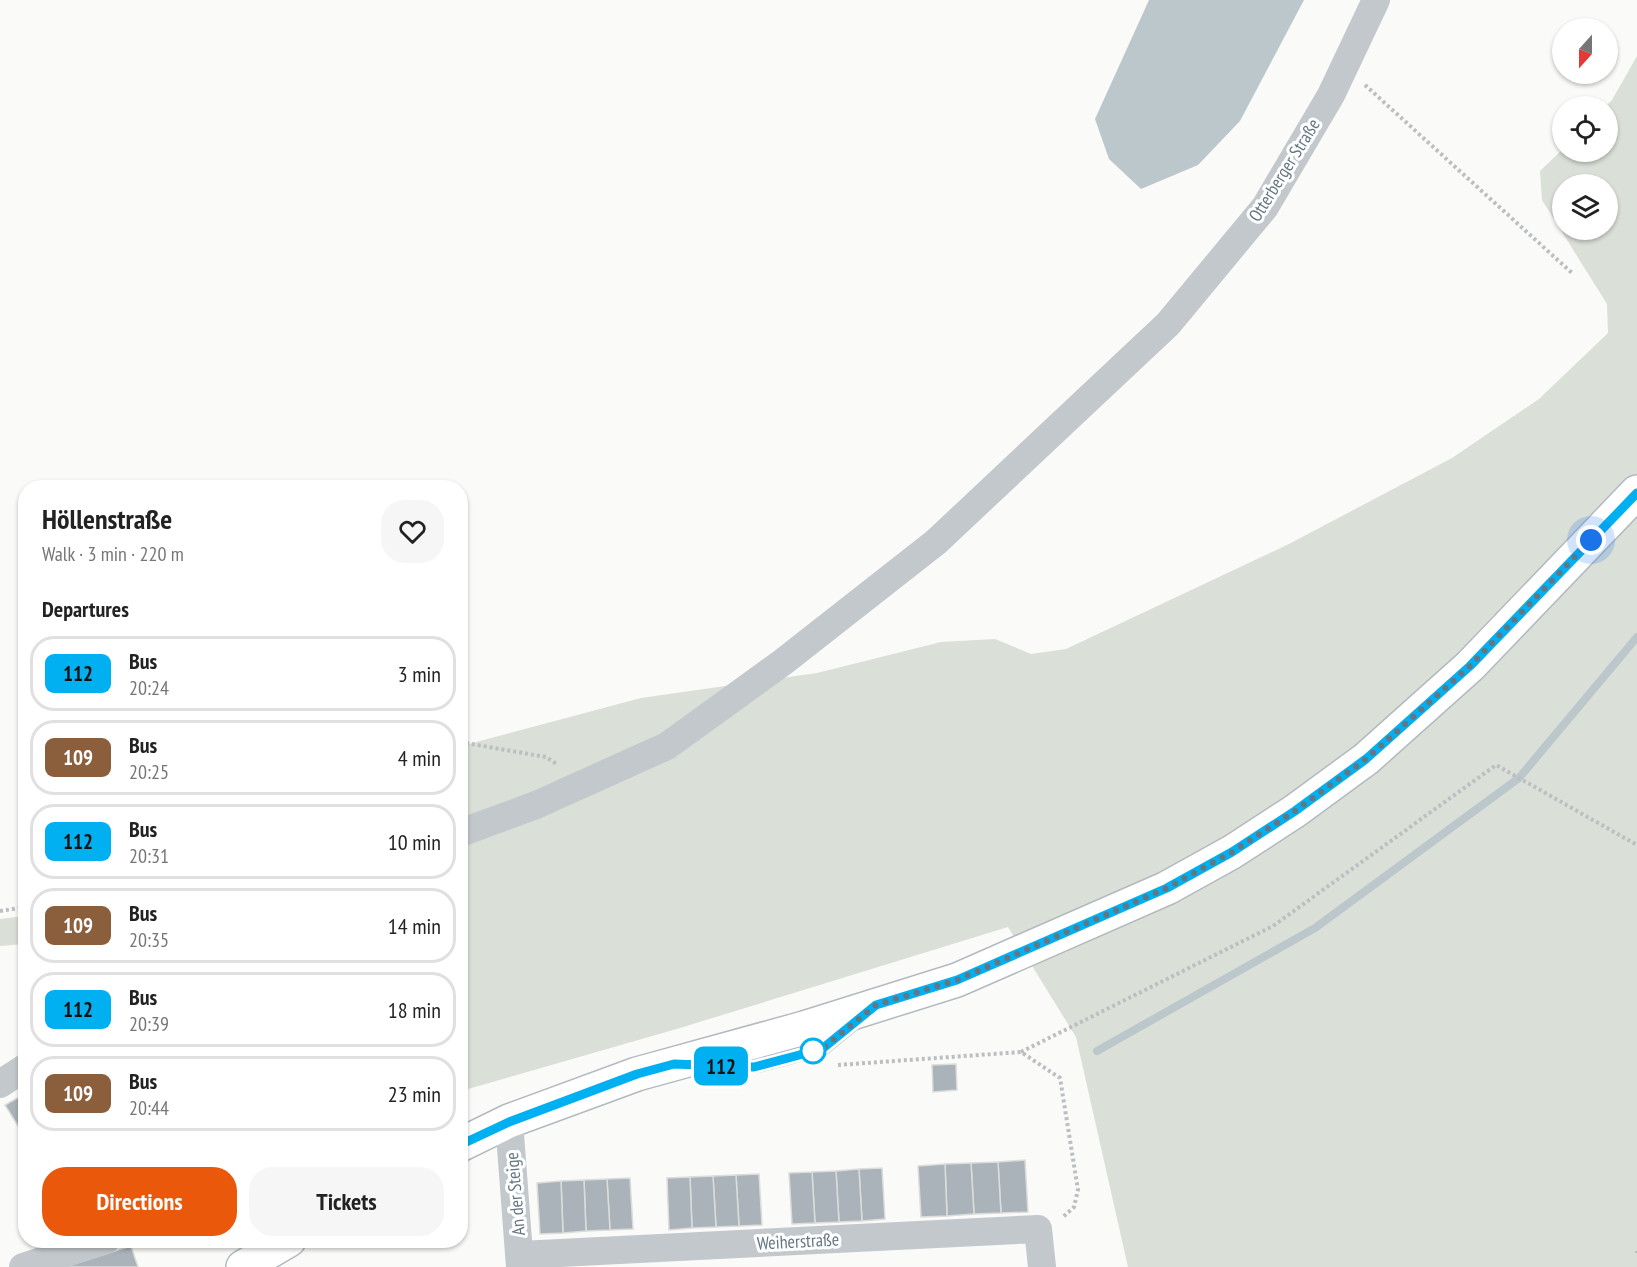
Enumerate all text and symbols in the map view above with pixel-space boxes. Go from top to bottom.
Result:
north arrow [1552,18,1618,84]
map controls [1552,18,1618,240]
button: locate [1552,96,1618,162]
street label: Otterberger Straße [1243,114,1325,226]
button: layers [1552,174,1618,240]
text: Höllenstraße [42,500,172,537]
button: heart [381,500,444,563]
your location [1576,525,1606,555]
text: Walk · 3 min · 220 m [42,541,184,567]
text: Departures [42,595,129,623]
text: Bus [129,647,157,675]
text: 112 [63,660,93,687]
text: 3 min [398,660,441,688]
text: 20:24 [129,675,169,701]
text: Bus [129,731,157,759]
text: 109 [63,744,93,771]
text: 4 min [398,744,441,772]
text: 20:25 [129,759,169,785]
text: Bus [129,815,157,843]
text: 112 [63,828,93,855]
text: 10 min [388,828,441,856]
text: 20:31 [129,843,169,869]
text: Bus [129,899,157,927]
text: 109 [63,912,93,939]
text: 14 min [388,912,441,940]
text: 20:35 [129,927,169,953]
text: Bus [129,983,157,1011]
text: 112 [63,996,93,1023]
text: 18 min [388,996,441,1024]
text: 20:39 [129,1011,169,1037]
unlabelled marker [800,1038,826,1064]
line badge: 112 [686,1046,756,1086]
text: 112 [706,1053,736,1080]
text: Bus [129,1067,157,1095]
text: 109 [63,1080,93,1107]
text: 23 min [388,1080,441,1108]
text: 20:44 [129,1095,169,1121]
street label: An der Steige [500,1152,530,1236]
button: Directions [42,1167,237,1236]
button: Tickets [249,1167,444,1236]
street label: Weiherstraße [756,1227,840,1255]

